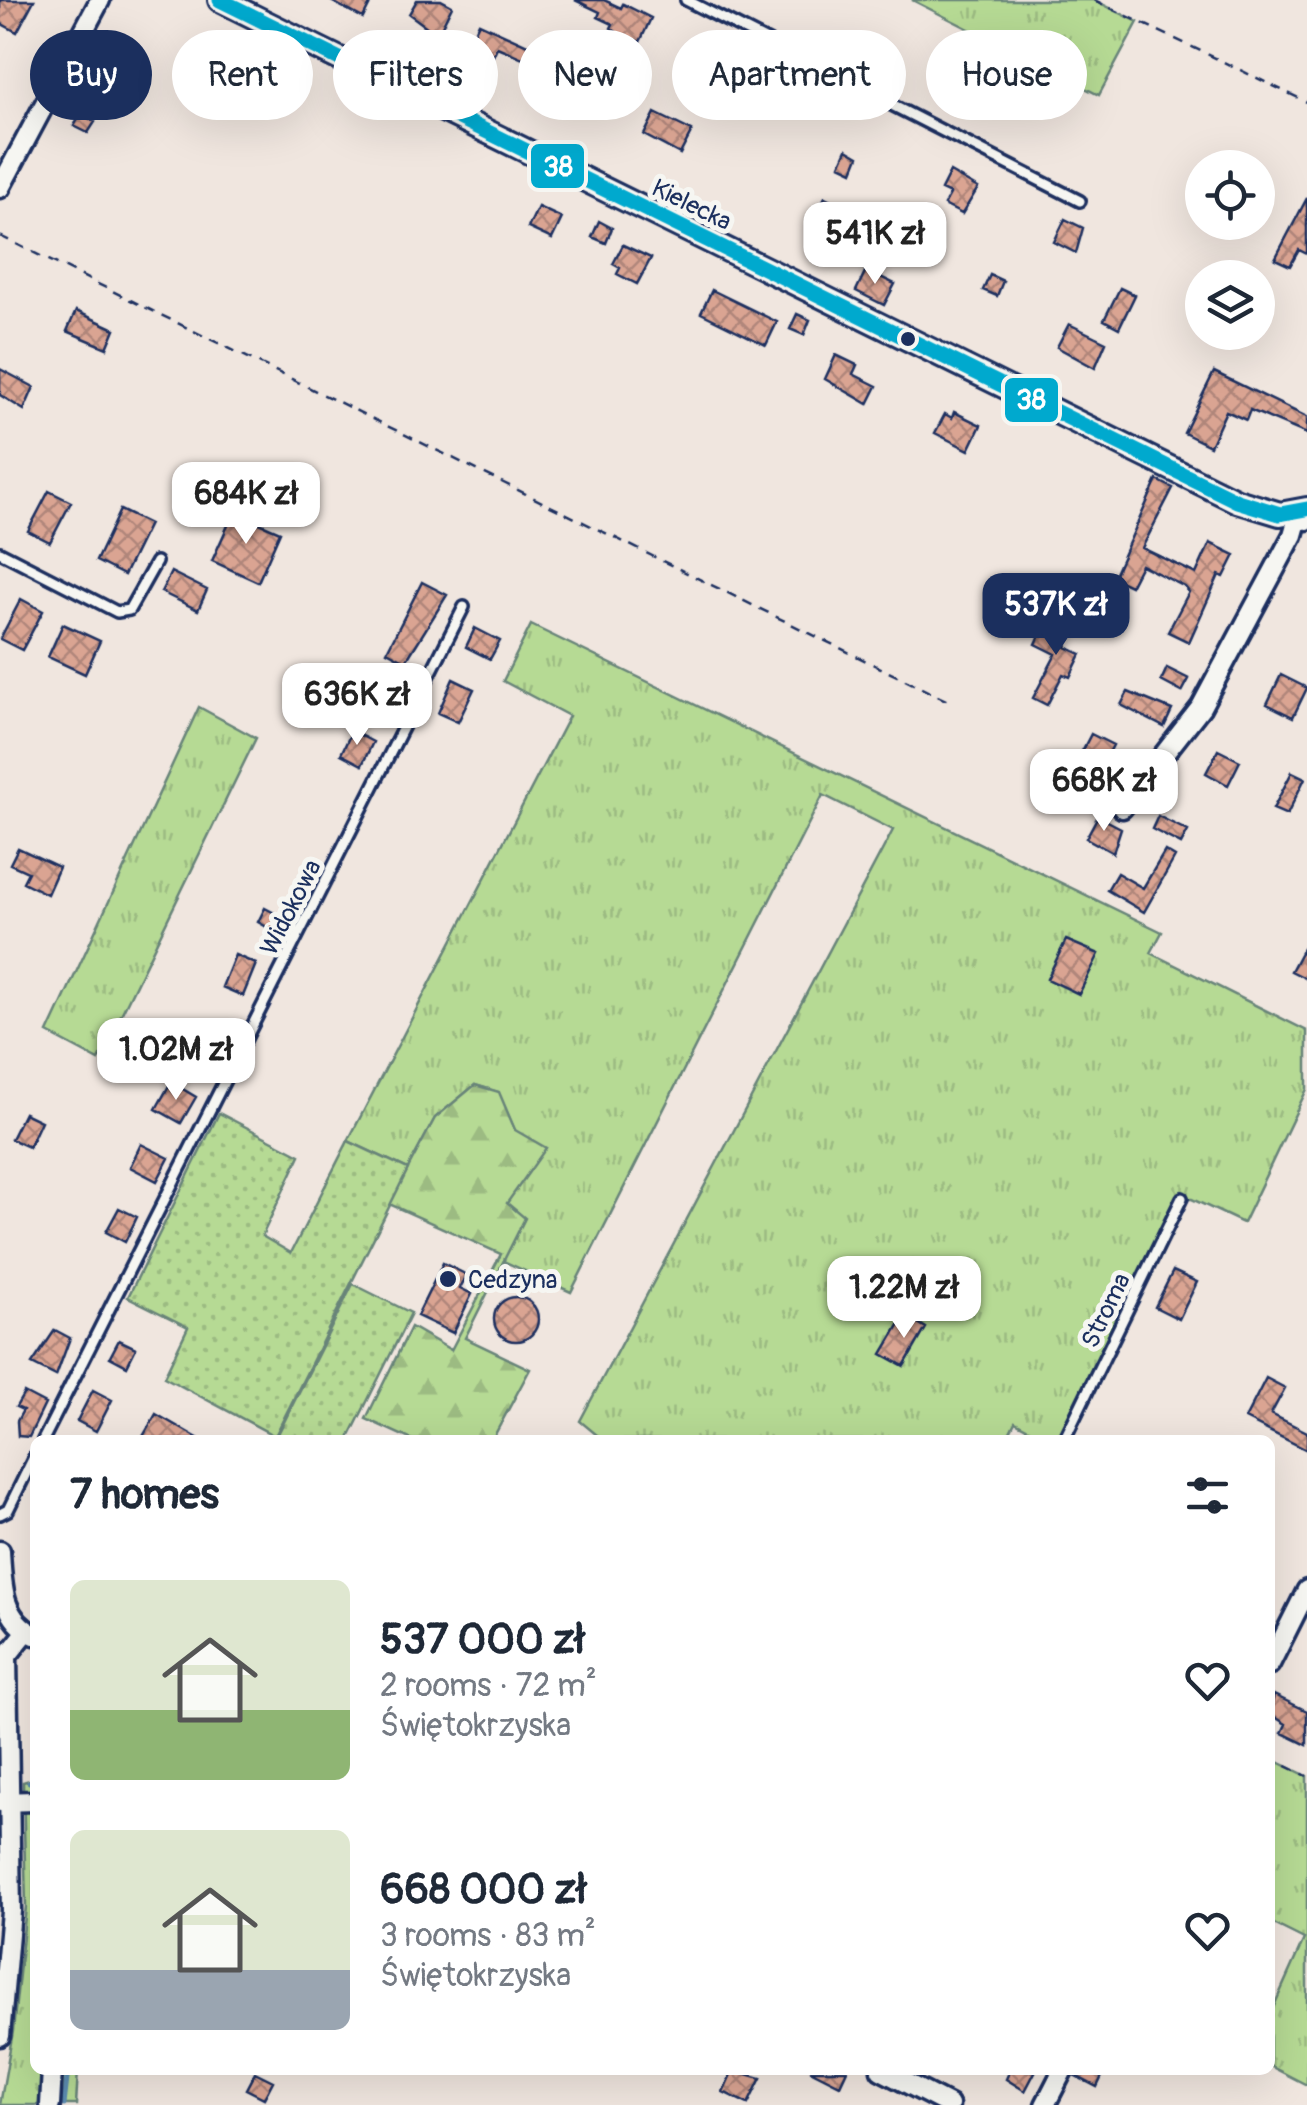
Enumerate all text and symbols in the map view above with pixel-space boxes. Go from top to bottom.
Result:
chip: Buy [30,30,152,120]
chip: Rent [172,30,313,120]
chip: Filters [333,30,498,120]
chip: New [518,30,652,120]
chip: Apartment [672,30,906,120]
chip: House [926,30,1087,120]
line badge: 38 [529,142,586,190]
text: 38 [543,150,573,185]
map controls [1185,150,1275,350]
button: locate [1185,150,1275,240]
street label: Kielecka [646,173,736,238]
pin: 541K zł [783,202,967,287]
text: 541K zł [825,214,925,254]
button: layers [1185,260,1275,350]
unlabelled marker [898,329,918,349]
line badge: 38 [1003,376,1060,424]
text: 38 [1016,383,1046,418]
pin: 684K zł [154,462,338,547]
text: 684K zł [194,474,298,514]
pin: 537K zł [964,573,1148,658]
text: 537K zł [1005,585,1107,625]
pin: 636K zł [265,663,449,748]
text: 636K zł [304,675,410,715]
pin: 668K zł [1012,749,1196,834]
text: 668K zł [1052,761,1156,801]
street label: Widokowa [254,855,329,961]
pin: 1.02M zł [73,1018,279,1103]
text: 1.02M zł [119,1030,233,1070]
pin: 1.22M zł [801,1256,1007,1341]
place label: Cedzyna [468,1265,557,1296]
marker: Cedzyna [437,1268,459,1290]
text: 1.22M zł [849,1268,959,1308]
street label: Stroma [1075,1268,1138,1353]
icon: filters [1180,1468,1235,1523]
text: 7 homes [70,1469,219,1521]
text: 537 000 zł [380,1614,585,1666]
icon: home [150,1620,270,1740]
icon: heart [1180,1653,1235,1708]
text: 2 rooms · 72 m² [380,1666,597,1706]
text: Świętokrzyska [380,1706,571,1746]
text: 668 000 zł [380,1864,587,1916]
icon: home [150,1870,270,1990]
icon: heart [1180,1903,1235,1958]
text: 3 rooms · 83 m² [380,1916,596,1956]
text: Świętokrzyska [380,1956,571,1996]

